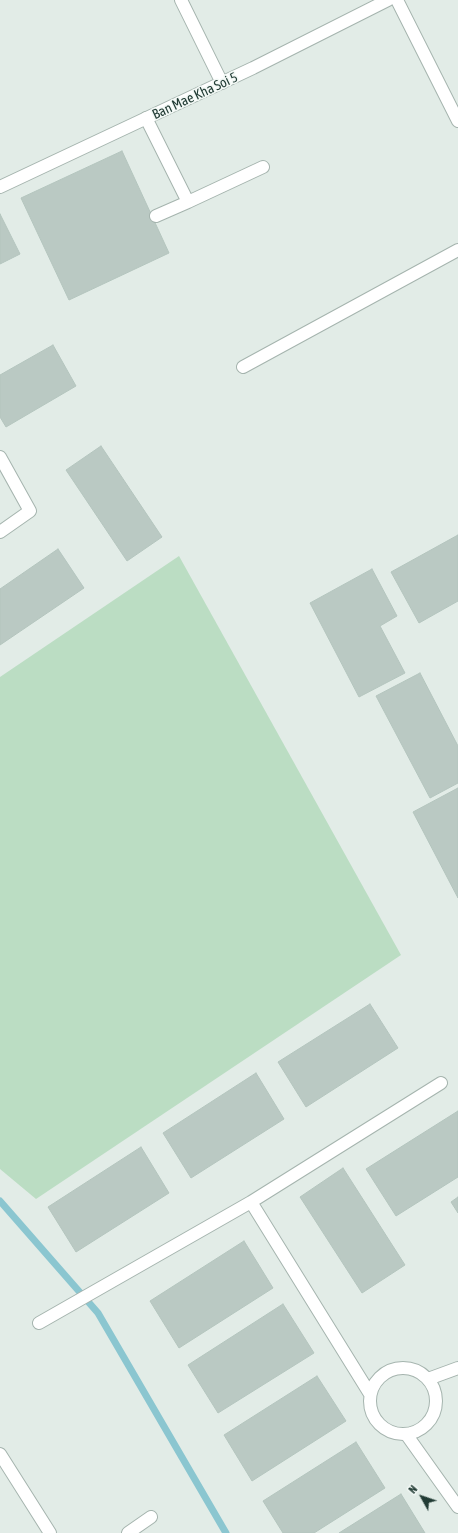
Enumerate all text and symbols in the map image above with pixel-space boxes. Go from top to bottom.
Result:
street label: Ban Mae Kha Soi 5 [150,69,240,123]
north arrow [402,1477,442,1517]
text: N [406,1483,419,1496]

